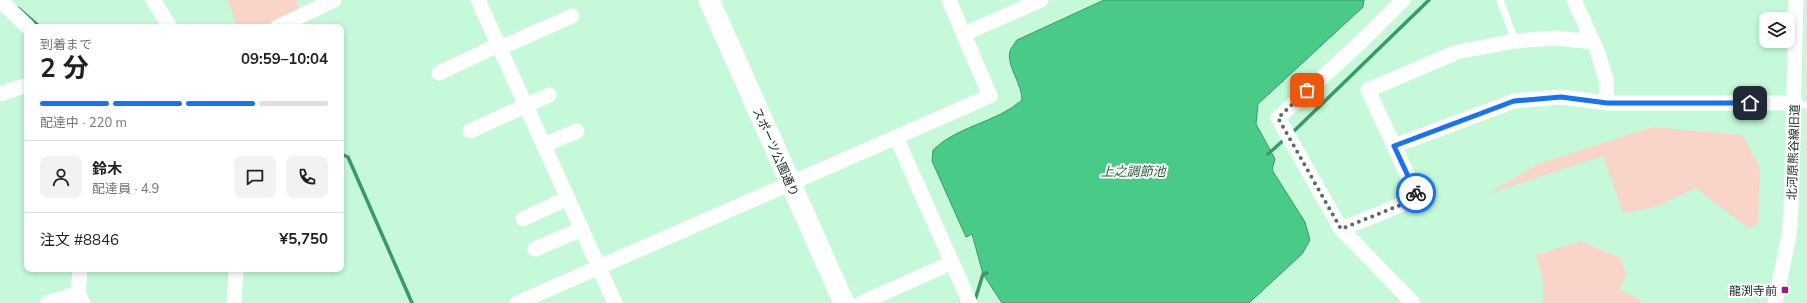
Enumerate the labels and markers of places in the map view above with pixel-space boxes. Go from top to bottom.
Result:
pin [1290,73,1324,107]
pin [1733,86,1767,120]
place label: 龍渕寺前 [1729,283,1777,298]
marker: 龍渕寺前 [1780,285,1790,295]

